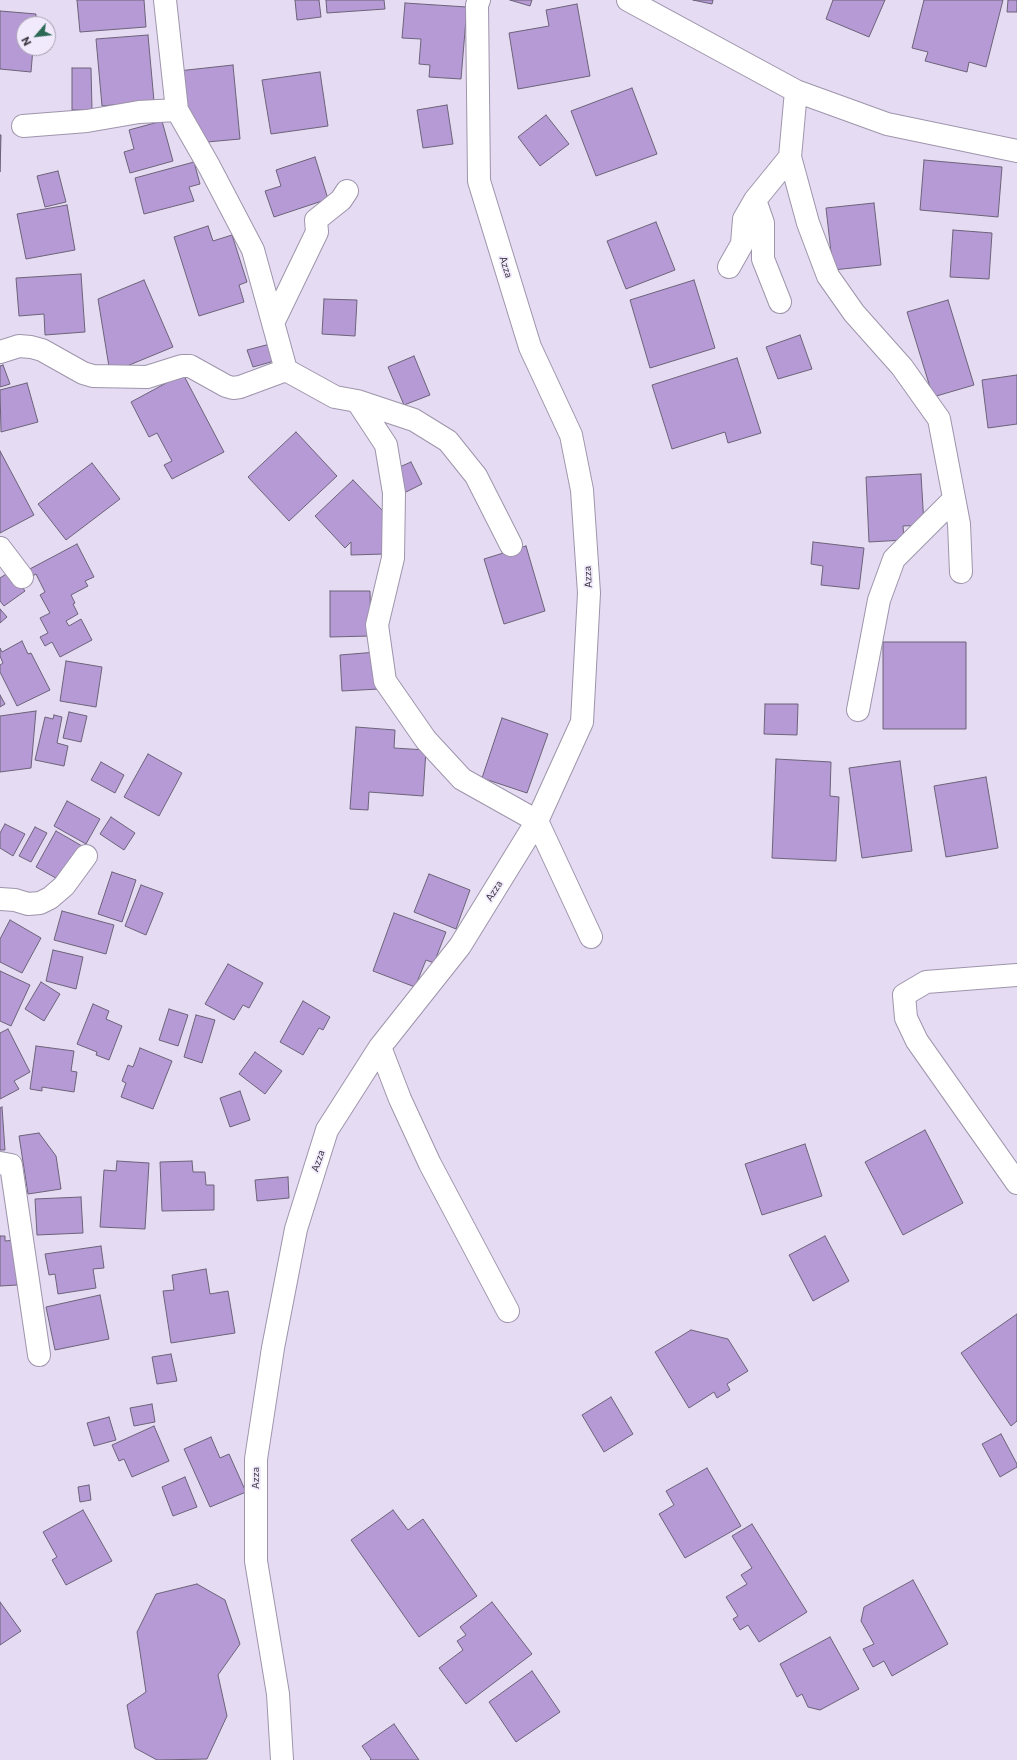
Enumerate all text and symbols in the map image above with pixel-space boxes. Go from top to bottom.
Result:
north arrow [16,16,56,56]
text: N [18,35,34,48]
street label: Azza [497,255,515,279]
street label: Azza [581,566,595,588]
street label: Azza [483,878,505,904]
street label: Azza [309,1149,327,1173]
street label: Azza [250,1467,262,1489]

